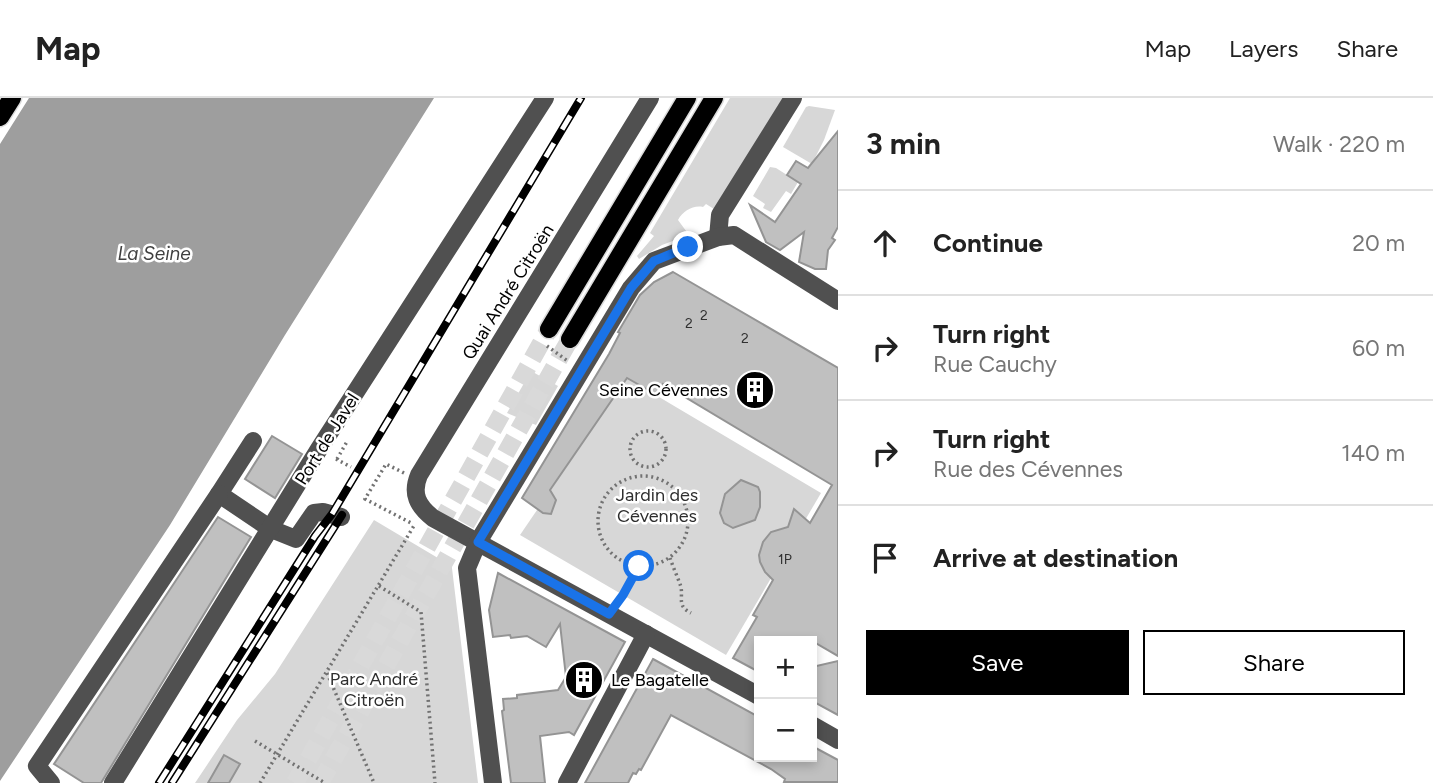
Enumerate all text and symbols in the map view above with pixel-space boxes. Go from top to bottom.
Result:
text: Map [35,29,101,68]
text: Map [1144,34,1191,63]
text: Layers [1229,34,1298,63]
text: Share [1336,34,1398,63]
text: 3 min [866,125,941,162]
text: Walk · 220 m [1273,130,1405,158]
street label: Quai André Citroën [457,220,559,364]
icon: ahead [866,224,904,262]
text: Continue [933,227,1043,259]
text: 20 m [1352,229,1405,257]
route end [672,231,703,262]
water label: La Seine [117,242,191,265]
house number: 2 [700,307,708,324]
house number: 2 [685,315,693,332]
text: Turn right [933,318,1050,350]
icon: right [866,329,904,367]
house number: 2 [741,330,749,347]
text: 60 m [1352,334,1405,362]
text: Rue Cauchy [933,350,1057,378]
building icon: Seine Cévennes [734,369,776,411]
place label: Seine Cévennes [599,379,728,401]
street label: Port de Javel [290,389,364,489]
text: Turn right [933,423,1050,455]
icon: right [866,434,904,472]
text: 140 m [1341,439,1405,467]
text: Rue des Cévennes [933,455,1123,483]
park label: Jardin des Cévennes [616,484,698,527]
icon: arrive [866,539,904,577]
text: Arrive at destination [933,542,1178,574]
route start [623,550,654,581]
house number: 1P [778,551,792,568]
button: Save [866,630,1129,695]
button: Share [1143,630,1405,695]
map controls [754,636,817,762]
button: + [754,636,817,699]
building icon: Le Bagatelle [563,659,605,701]
park label: Parc André Citroën [330,668,418,711]
place label: Le Bagatelle [611,669,709,691]
button: − [754,699,817,762]

